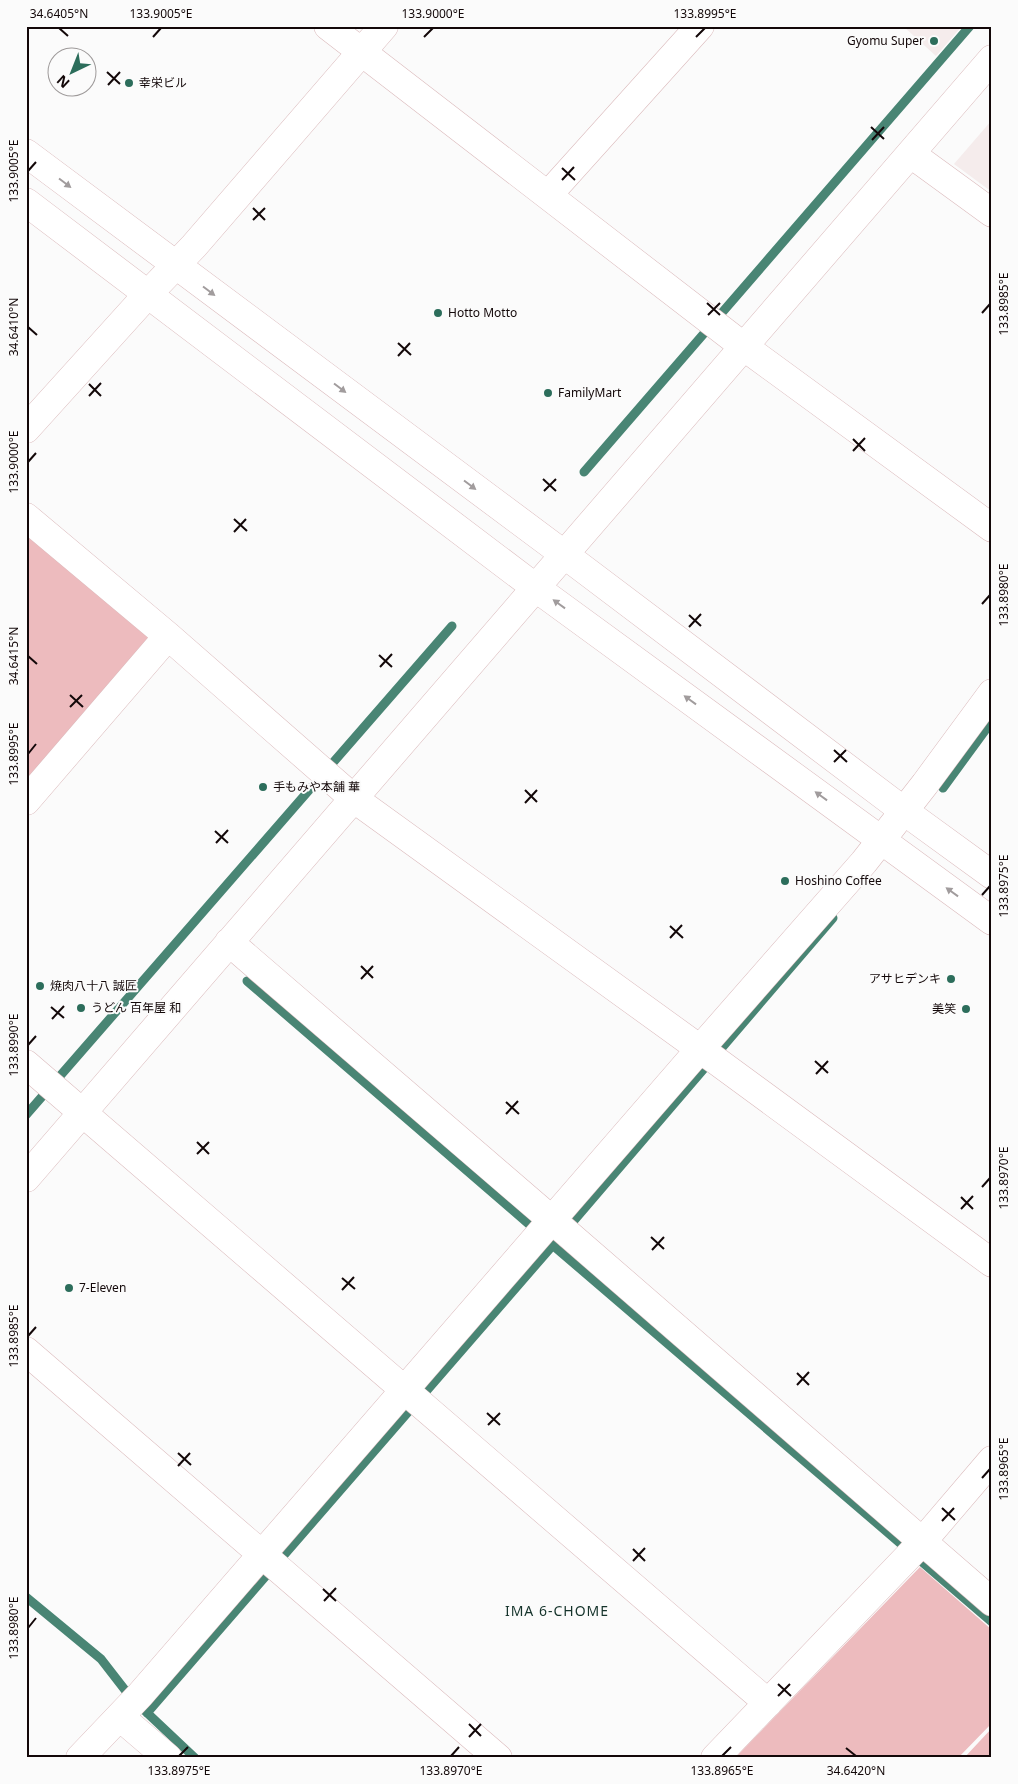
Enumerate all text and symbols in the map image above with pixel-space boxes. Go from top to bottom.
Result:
text: 34.6405°N [30,5,88,22]
text: 133.9005°E [129,5,193,22]
text: 133.9000°E [401,5,465,22]
text: 133.8995°E [673,5,737,22]
place label: Gyomu Super [847,32,924,49]
marker: Gyomu Super [928,35,940,47]
north arrow [48,48,98,98]
text: N [52,71,73,93]
place label: 幸栄ビル [139,74,187,91]
marker: 幸栄ビル [123,77,135,89]
text: 133.9005°E [5,139,22,203]
one-way arrow [58,178,72,188]
text: 133.8985°E [995,272,1012,336]
one-way arrow [202,286,216,296]
text: 34.6410°N [5,298,22,356]
place label: Hotto Motto [448,304,517,321]
marker: Hotto Motto [432,307,444,319]
one-way arrow [333,383,346,393]
place label: FamilyMart [558,384,622,401]
marker: FamilyMart [542,387,554,399]
text: 133.9000°E [5,430,22,494]
one-way arrow [463,479,476,490]
text: 133.8980°E [995,563,1012,627]
one-way arrow [552,599,566,609]
text: 34.6415°N [5,627,22,685]
one-way arrow [684,695,697,706]
text: 133.8995°E [5,722,22,786]
place label: 手もみや本舗 華 [273,778,360,795]
marker: 手もみや本舗 華 [257,781,269,793]
one-way arrow [815,791,828,802]
text: 133.8975°E [995,854,1012,918]
place label: Hoshino Coffee [795,872,882,889]
marker: Hoshino Coffee [779,875,791,887]
one-way arrow [945,887,959,897]
place label: アサヒデンキ [869,970,941,987]
marker: アサヒデンキ [945,973,957,985]
place label: 焼肉八十八 誠匠 [50,977,137,994]
marker: 焼肉八十八 誠匠 [34,980,46,992]
place label: うどん 百年屋 和 [91,999,181,1016]
place label: 美笑 [932,1000,956,1017]
marker: うどん 百年屋 和 [75,1002,87,1014]
marker: 美笑 [960,1003,972,1015]
text: 133.8990°E [5,1013,22,1077]
text: 133.8970°E [995,1146,1012,1210]
place label: 7-Eleven [79,1279,126,1296]
marker: 7-Eleven [63,1282,75,1294]
text: 133.8985°E [5,1304,22,1368]
text: 133.8965°E [995,1437,1012,1501]
text: 133.8980°E [5,1596,22,1660]
district label: IMA 6-CHOME [505,1601,609,1620]
text: 133.8975°E [147,1762,211,1779]
text: 133.8970°E [419,1762,483,1779]
text: 133.8965°E [690,1762,754,1779]
text: 34.6420°N [827,1762,885,1779]

